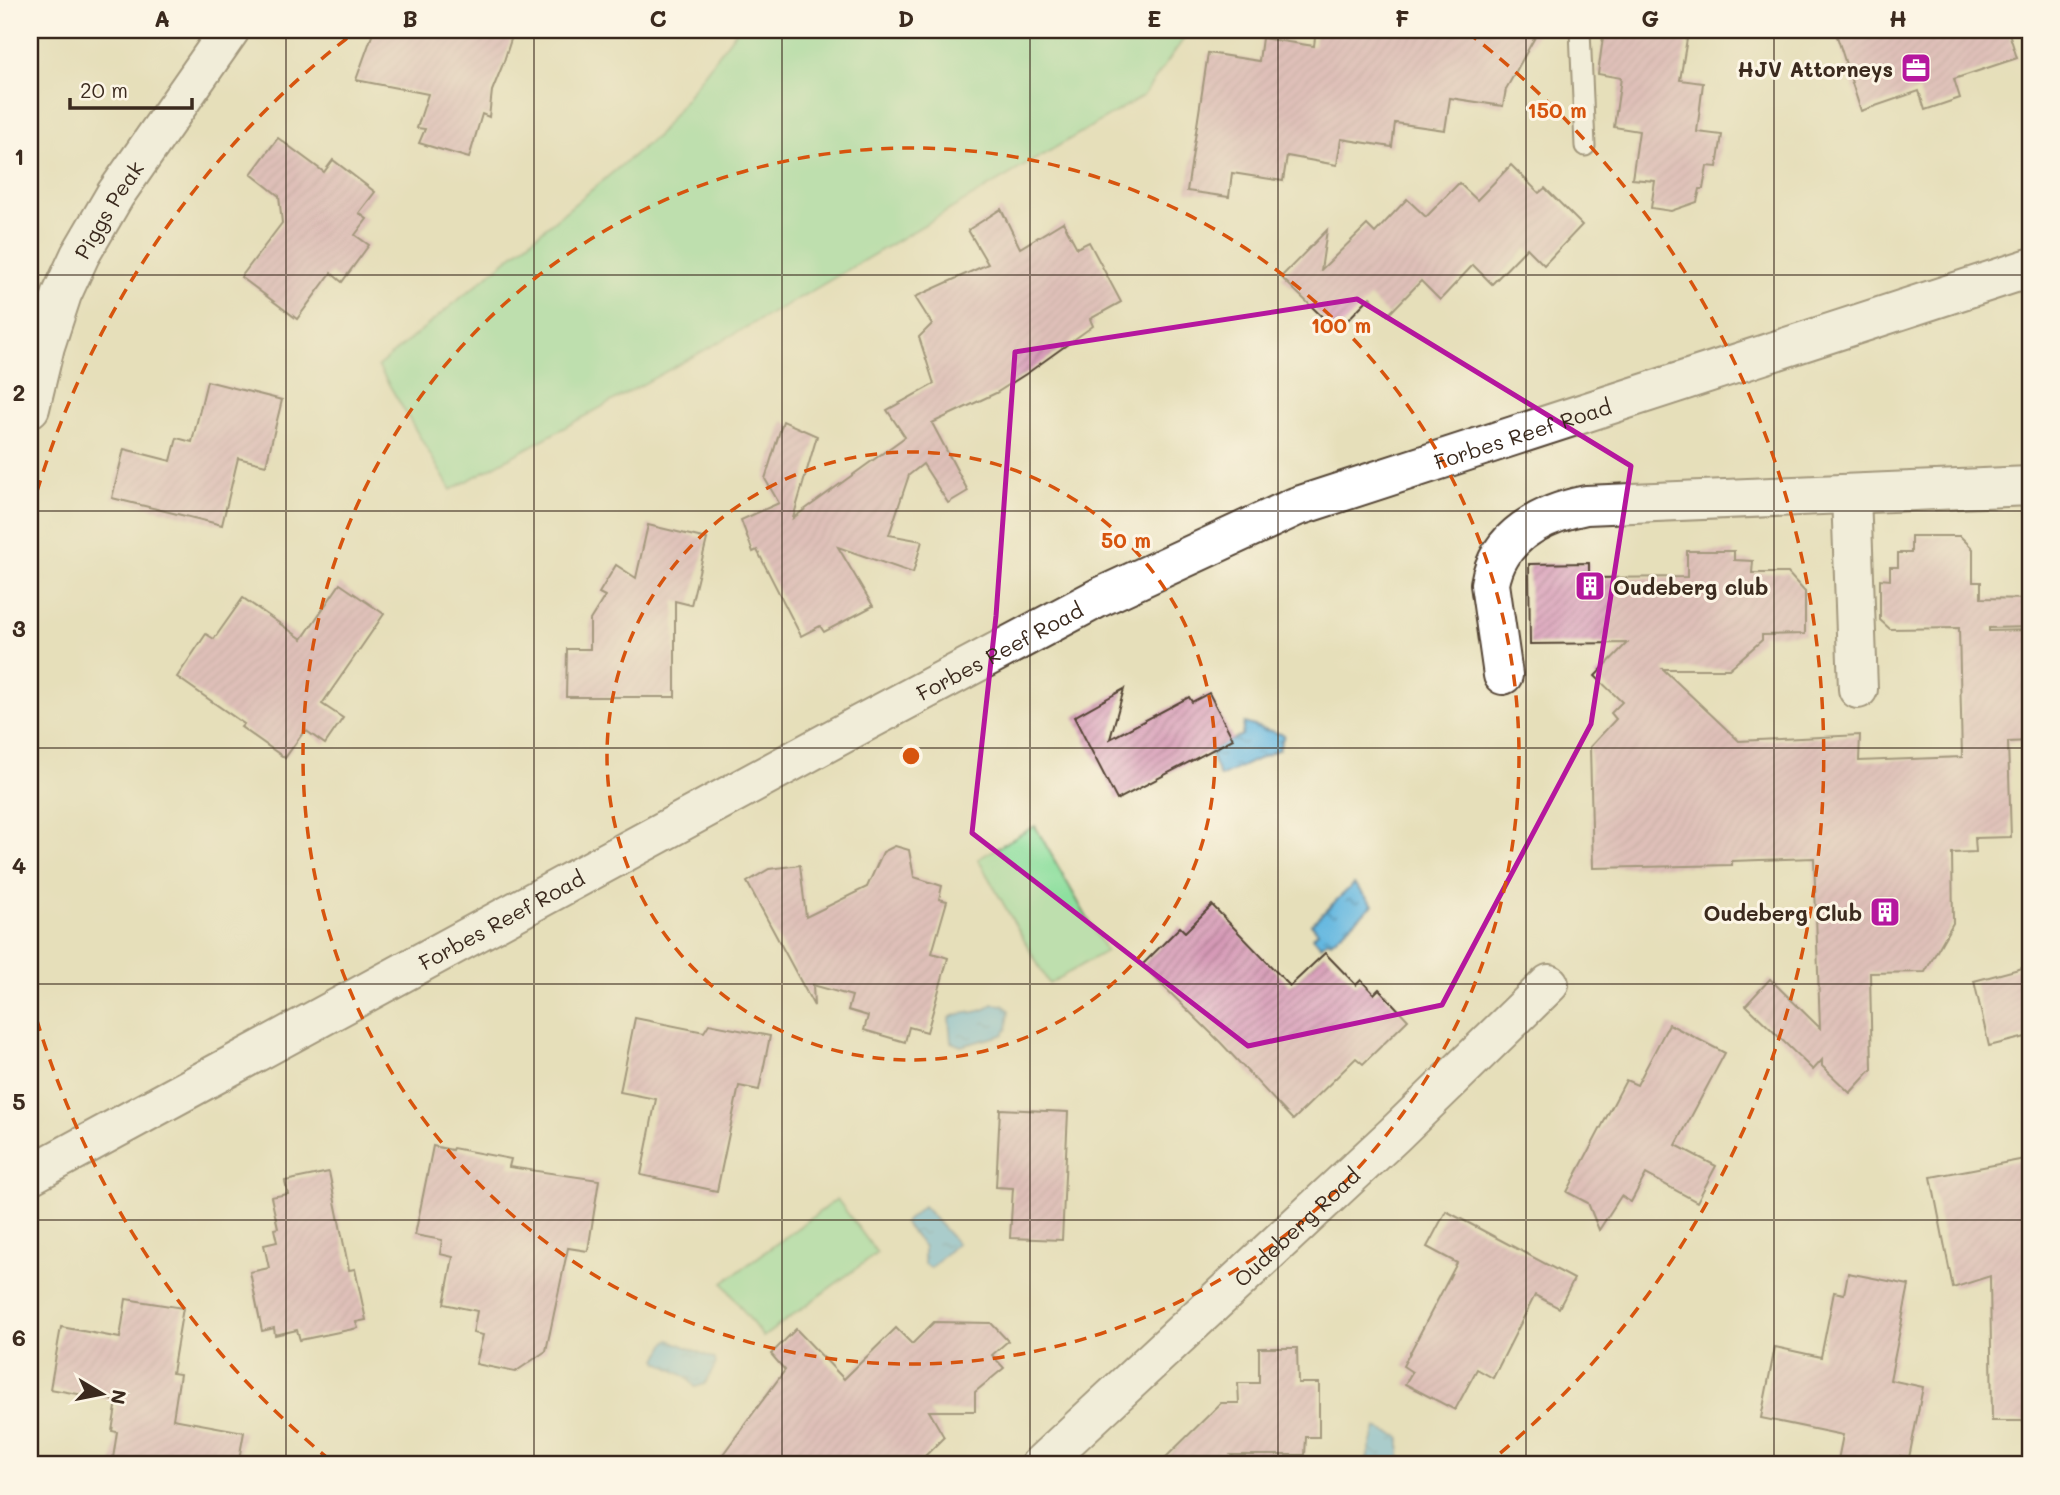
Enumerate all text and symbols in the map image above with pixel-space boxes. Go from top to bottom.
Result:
text: A [154,3,170,33]
text: B [402,3,418,33]
text: C [649,3,667,33]
text: D [898,3,914,33]
text: E [1147,3,1161,33]
text: F [1395,3,1409,33]
text: G [1641,3,1659,33]
text: H [1889,3,1907,33]
office icon: HJV Attorneys [1899,51,1933,85]
place label: HJV Attorneys [1737,55,1893,83]
scale bar [70,66,192,110]
text: 20 m [80,76,128,103]
text: 150 m [1527,96,1587,123]
text: 1 [14,141,24,171]
street label: Piggs Peak [67,155,149,263]
text: 100 m [1311,311,1371,338]
text: 2 [13,377,25,407]
street label: Forbes Reef Road [1430,392,1614,474]
text: 50 m [1101,526,1151,553]
building icon: Oudeberg club [1573,569,1607,603]
place label: Oudeberg club [1613,573,1768,600]
street label: Forbes Reef Road [911,595,1087,706]
text: 3 [12,613,26,643]
centre of rings [899,744,923,768]
text: 4 [12,850,26,880]
street label: Forbes Reef Road [413,863,589,975]
building icon: Oudeberg Club [1868,895,1902,929]
place label: Oudeberg Club [1704,899,1862,926]
text: 5 [12,1086,26,1116]
street label: Oudeberg Road [1227,1161,1365,1292]
text: 6 [12,1322,26,1352]
north arrow [66,1358,136,1428]
text: N [106,1388,133,1406]

